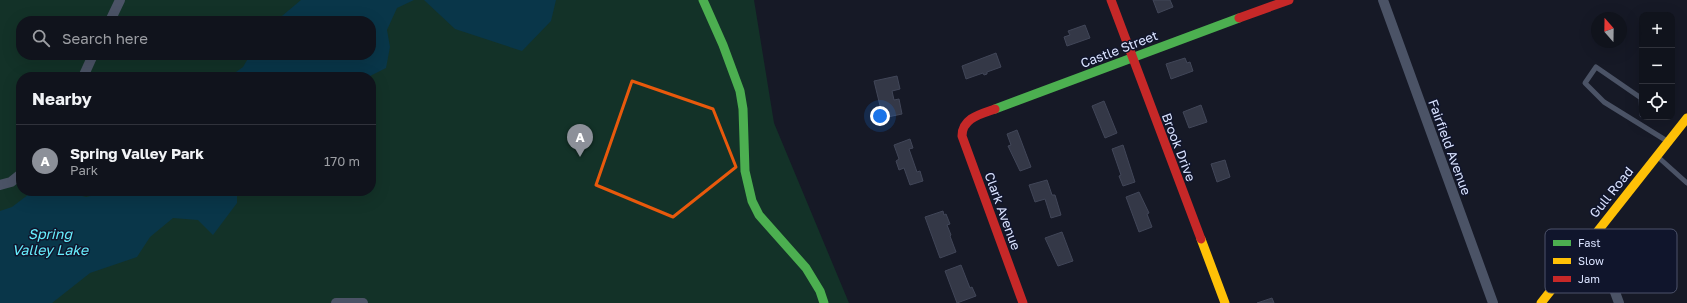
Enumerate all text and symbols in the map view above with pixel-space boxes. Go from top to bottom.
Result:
north arrow [1591,12,1627,48]
map controls [1639,12,1675,120]
button: + [1639,12,1675,48]
search box [16,16,376,60]
icon: search [30,27,52,49]
street label: Castle Street [1078,27,1160,71]
text: Search here [62,29,148,47]
button: − [1639,48,1675,84]
button: locate [1639,84,1675,120]
text: Nearby [32,88,92,109]
street label: Fairfield Avenue [1425,97,1475,197]
your location [870,106,890,126]
street label: Brook Drive [1159,110,1199,184]
pin: A [567,124,593,157]
text: Spring Valley Park [70,144,204,162]
text: A [40,153,50,169]
text: 170 m [324,153,360,169]
text: Park [70,162,98,178]
street label: Gull Road [1586,163,1636,221]
street label: Clark Avenue [981,170,1025,252]
water label: Spring Valley Lake [12,225,89,258]
legend [1545,229,1677,293]
text: Fast [1578,236,1601,249]
text: Slow [1578,254,1604,267]
text: Jam [1578,272,1600,285]

